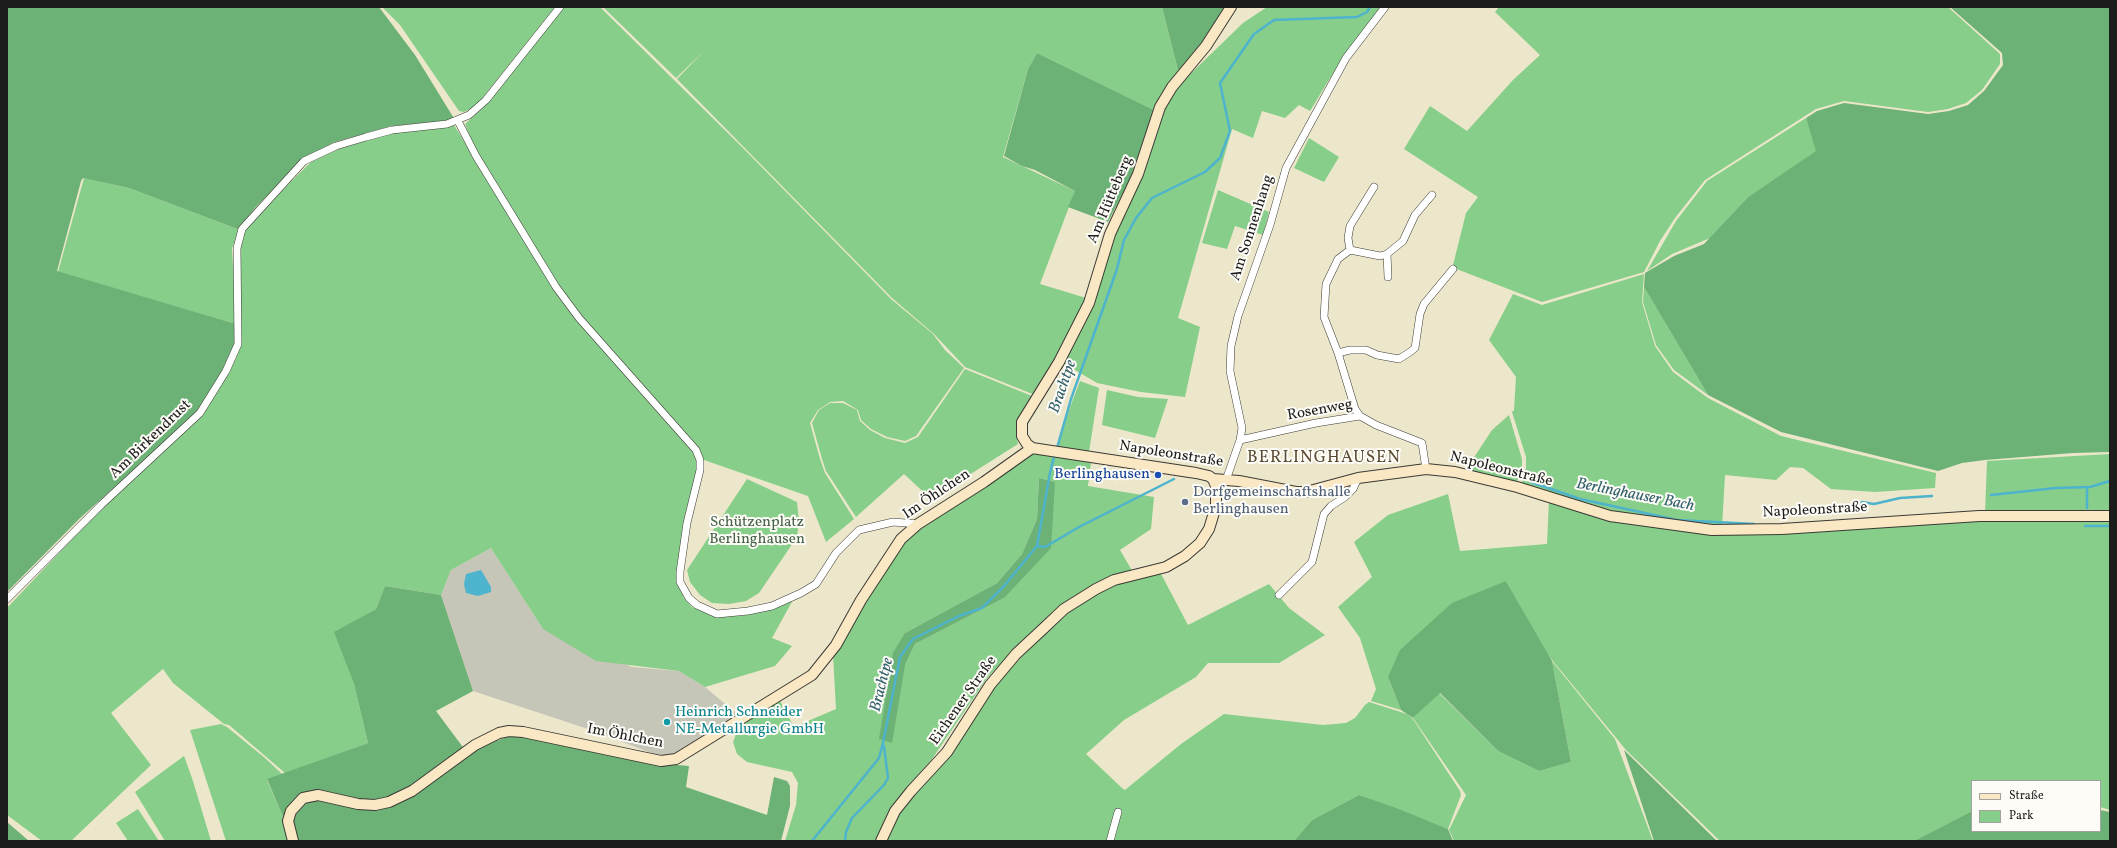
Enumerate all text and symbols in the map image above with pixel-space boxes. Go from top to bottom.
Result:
street label: Am Hütteberg [1085,154,1137,246]
street label: Am Sonnenhang [1227,173,1279,283]
water label: Brachtpe [1046,358,1082,416]
street label: Rosenweg [1286,396,1354,426]
street label: Am Birkendrust [107,397,195,483]
street label: Napoleonstraße [1118,438,1224,472]
district label: BERLINGHAUSEN [1247,449,1401,469]
street label: Napoleonstraße [1448,449,1554,491]
street label: Im Öhlchen [900,466,974,524]
place label: Berlinghausen [1054,466,1150,484]
marker: Berlinghausen [1153,470,1163,480]
water label: Berlinghauser Bach [1574,475,1696,517]
place label: Dorfgemeinschaftshalle Berlinghausen [1193,484,1351,519]
marker: Dorfgemeinschaftshalle Berlinghausen [1180,497,1190,507]
street label: Napoleonstraße [1762,499,1868,523]
park label: Schützenplatz Berlinghausen [709,514,805,549]
street label: Eichener Straße [927,653,1001,749]
water label: Brachtpe [867,656,899,714]
place label: Heinrich Schneider NE-Metallurgie GmbH [675,704,824,739]
marker: Heinrich Schneider NE-Metallurgie GmbH [662,717,672,727]
street label: Im Öhlchen [585,721,665,753]
legend [1971,780,2101,832]
text: Straße [2009,788,2044,804]
text: Park [2009,808,2034,824]

